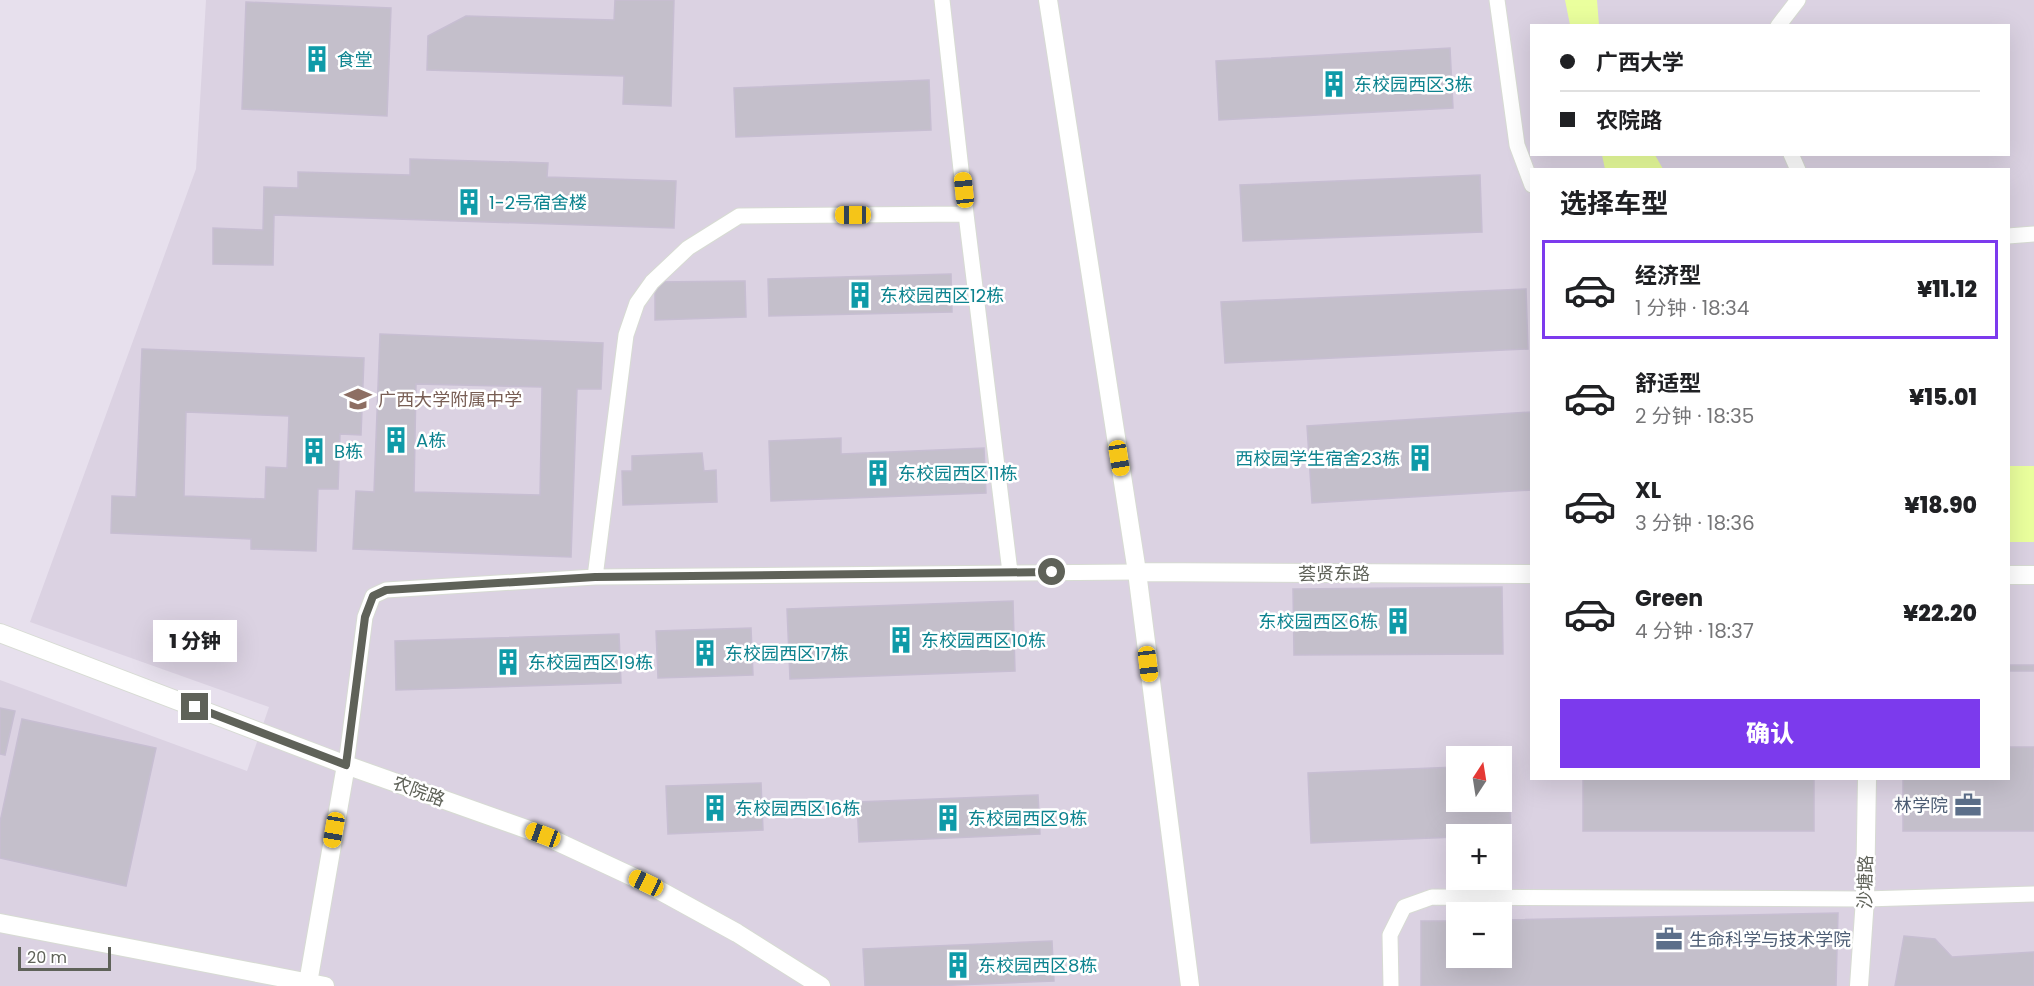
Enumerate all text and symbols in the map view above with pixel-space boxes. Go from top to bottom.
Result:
building icon: 食堂 [302,44,332,74]
place label: 食堂 [337,47,373,72]
text: 广西大学 [1596,47,1684,78]
building icon: 东校园西区3栋 [1319,69,1349,99]
place label: 东校园西区3栋 [1354,72,1473,97]
text: 农院路 [1596,105,1662,136]
car [953,171,975,209]
text: 选择车型 [1560,185,1668,222]
building icon: 1-2号宿舍楼 [454,187,484,217]
place label: 1-2号宿舍楼 [489,190,587,215]
car [835,206,871,224]
text: 经济型 [1635,260,1701,291]
icon: car [1563,263,1617,317]
text: ¥11.12 [1917,274,1977,305]
building icon: 东校园西区12栋 [845,280,875,310]
place label: 东校园西区12栋 [880,283,1004,308]
text: 1 分钟 · 18:34 [1635,294,1749,322]
text: 舒适型 [1635,368,1701,399]
icon: car [1563,371,1617,425]
text: ¥15.01 [1909,382,1977,413]
school or university icon: 广西大学附属中学 [343,384,373,414]
place label: 广西大学附属中学 [378,387,522,412]
text: 2 分钟 · 18:35 [1635,402,1754,430]
building icon: A栋 [381,425,411,455]
place label: A栋 [416,428,446,453]
building icon: B栋 [299,436,329,466]
place label: B栋 [334,439,363,464]
car [1107,439,1131,477]
building icon: 西校园学生宿舍23栋 [1405,443,1435,473]
place label: 西校园学生宿舍23栋 [1235,446,1400,471]
building icon: 东校园西区11栋 [863,458,893,488]
place label: 东校园西区11栋 [898,461,1018,486]
text: XL [1635,475,1661,506]
icon: car [1563,479,1617,533]
text: ¥18.90 [1904,490,1977,521]
text: 3 分钟 · 18:36 [1635,509,1755,537]
route start [1038,558,1065,585]
street label: 荟贤东路 [1298,561,1370,586]
text: Green [1635,583,1703,614]
icon: car [1563,587,1617,641]
text: ¥22.20 [1903,598,1977,629]
building icon: 东校园西区6栋 [1383,606,1413,636]
place label: 东校园西区6栋 [1259,609,1378,634]
text: 4 分钟 · 18:37 [1635,617,1754,645]
callout: 1 分钟 [153,620,237,662]
building icon: 东校园西区10栋 [886,625,916,655]
text: 1 分钟 [169,627,221,655]
place label: 东校园西区10栋 [921,628,1046,653]
building icon: 东校园西区17栋 [690,638,720,668]
place label: 东校园西区17栋 [725,641,849,666]
car [1137,645,1159,683]
building icon: 东校园西区19栋 [493,647,523,677]
place label: 东校园西区19栋 [528,650,653,675]
route end [181,693,208,720]
button: 确认 [1560,699,1980,768]
north arrow [1446,746,1512,812]
map controls [1446,746,1512,968]
street label: 农院路 [389,770,449,812]
office icon: 林学院 [1953,790,1983,820]
building icon: 东校园西区16栋 [700,793,730,823]
place label: 林学院 [1894,793,1948,818]
place label: 东校园西区16栋 [735,796,860,821]
building icon: 东校园西区9栋 [933,803,963,833]
place label: 东校园西区9栋 [968,806,1087,831]
car [322,811,346,849]
car [523,820,563,850]
button: + [1446,824,1512,890]
street label: 沙塘路 [1852,855,1878,909]
car [626,867,666,899]
button: − [1446,902,1512,968]
office icon: 生命科学与技术学院 [1654,924,1684,954]
place label: 生命科学与技术学院 [1689,927,1851,952]
scale bar [18,944,111,972]
text: 20 m [27,946,67,969]
building icon: 东校园西区8栋 [943,950,973,980]
place label: 东校园西区8栋 [978,953,1097,978]

